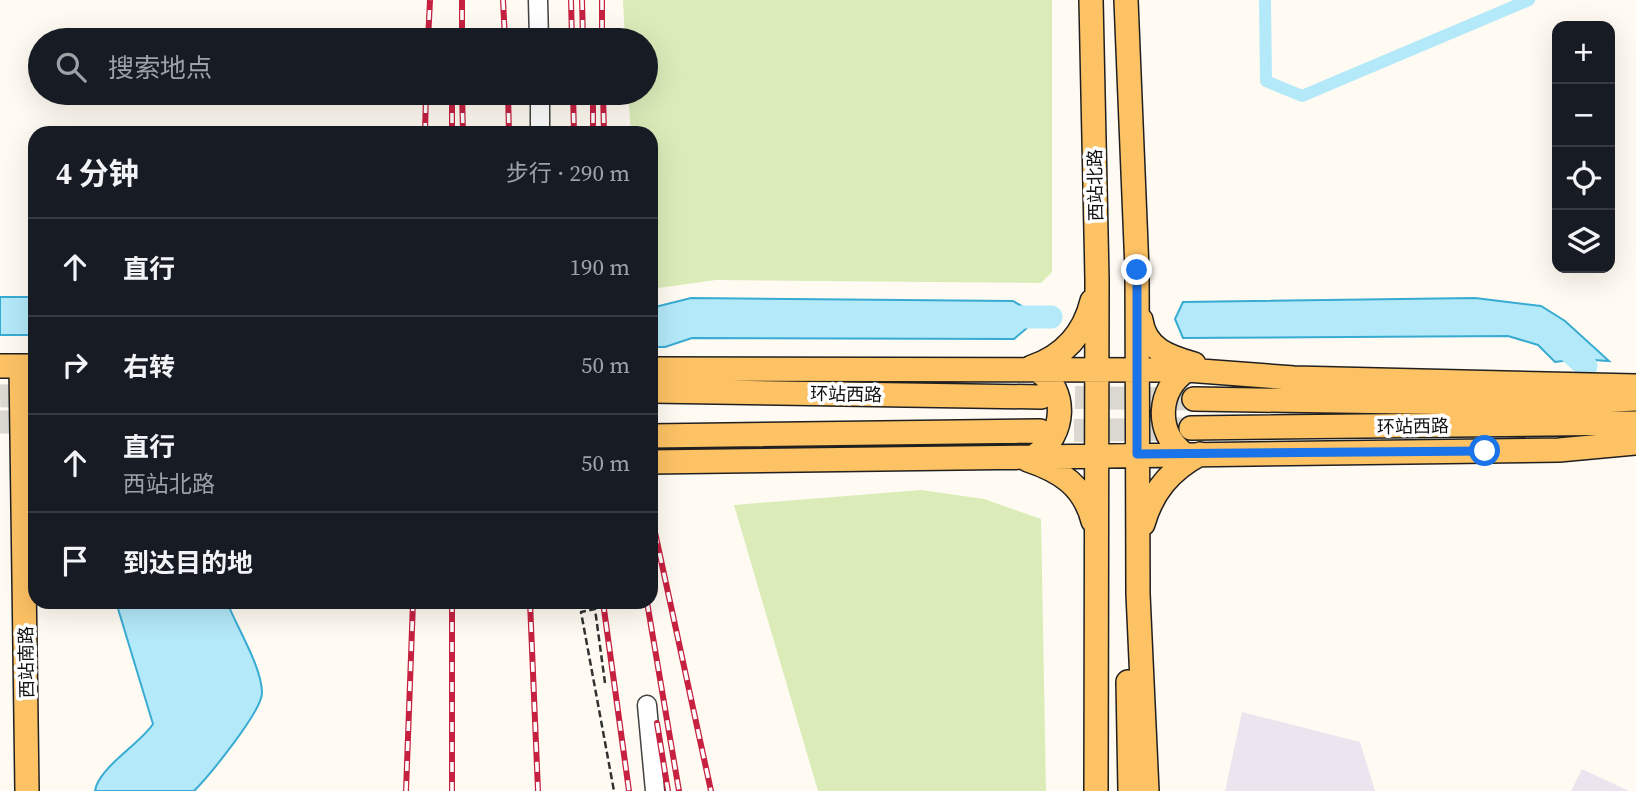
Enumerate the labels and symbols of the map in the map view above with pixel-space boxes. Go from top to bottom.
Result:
street label: 西站北路 [1082,149,1108,221]
route end [1121,254,1152,285]
street label: 环站西路 [810,381,882,407]
street label: 环站西路 [1377,413,1449,439]
route start [1469,435,1500,466]
street label: 西站南路 [13,626,39,698]

